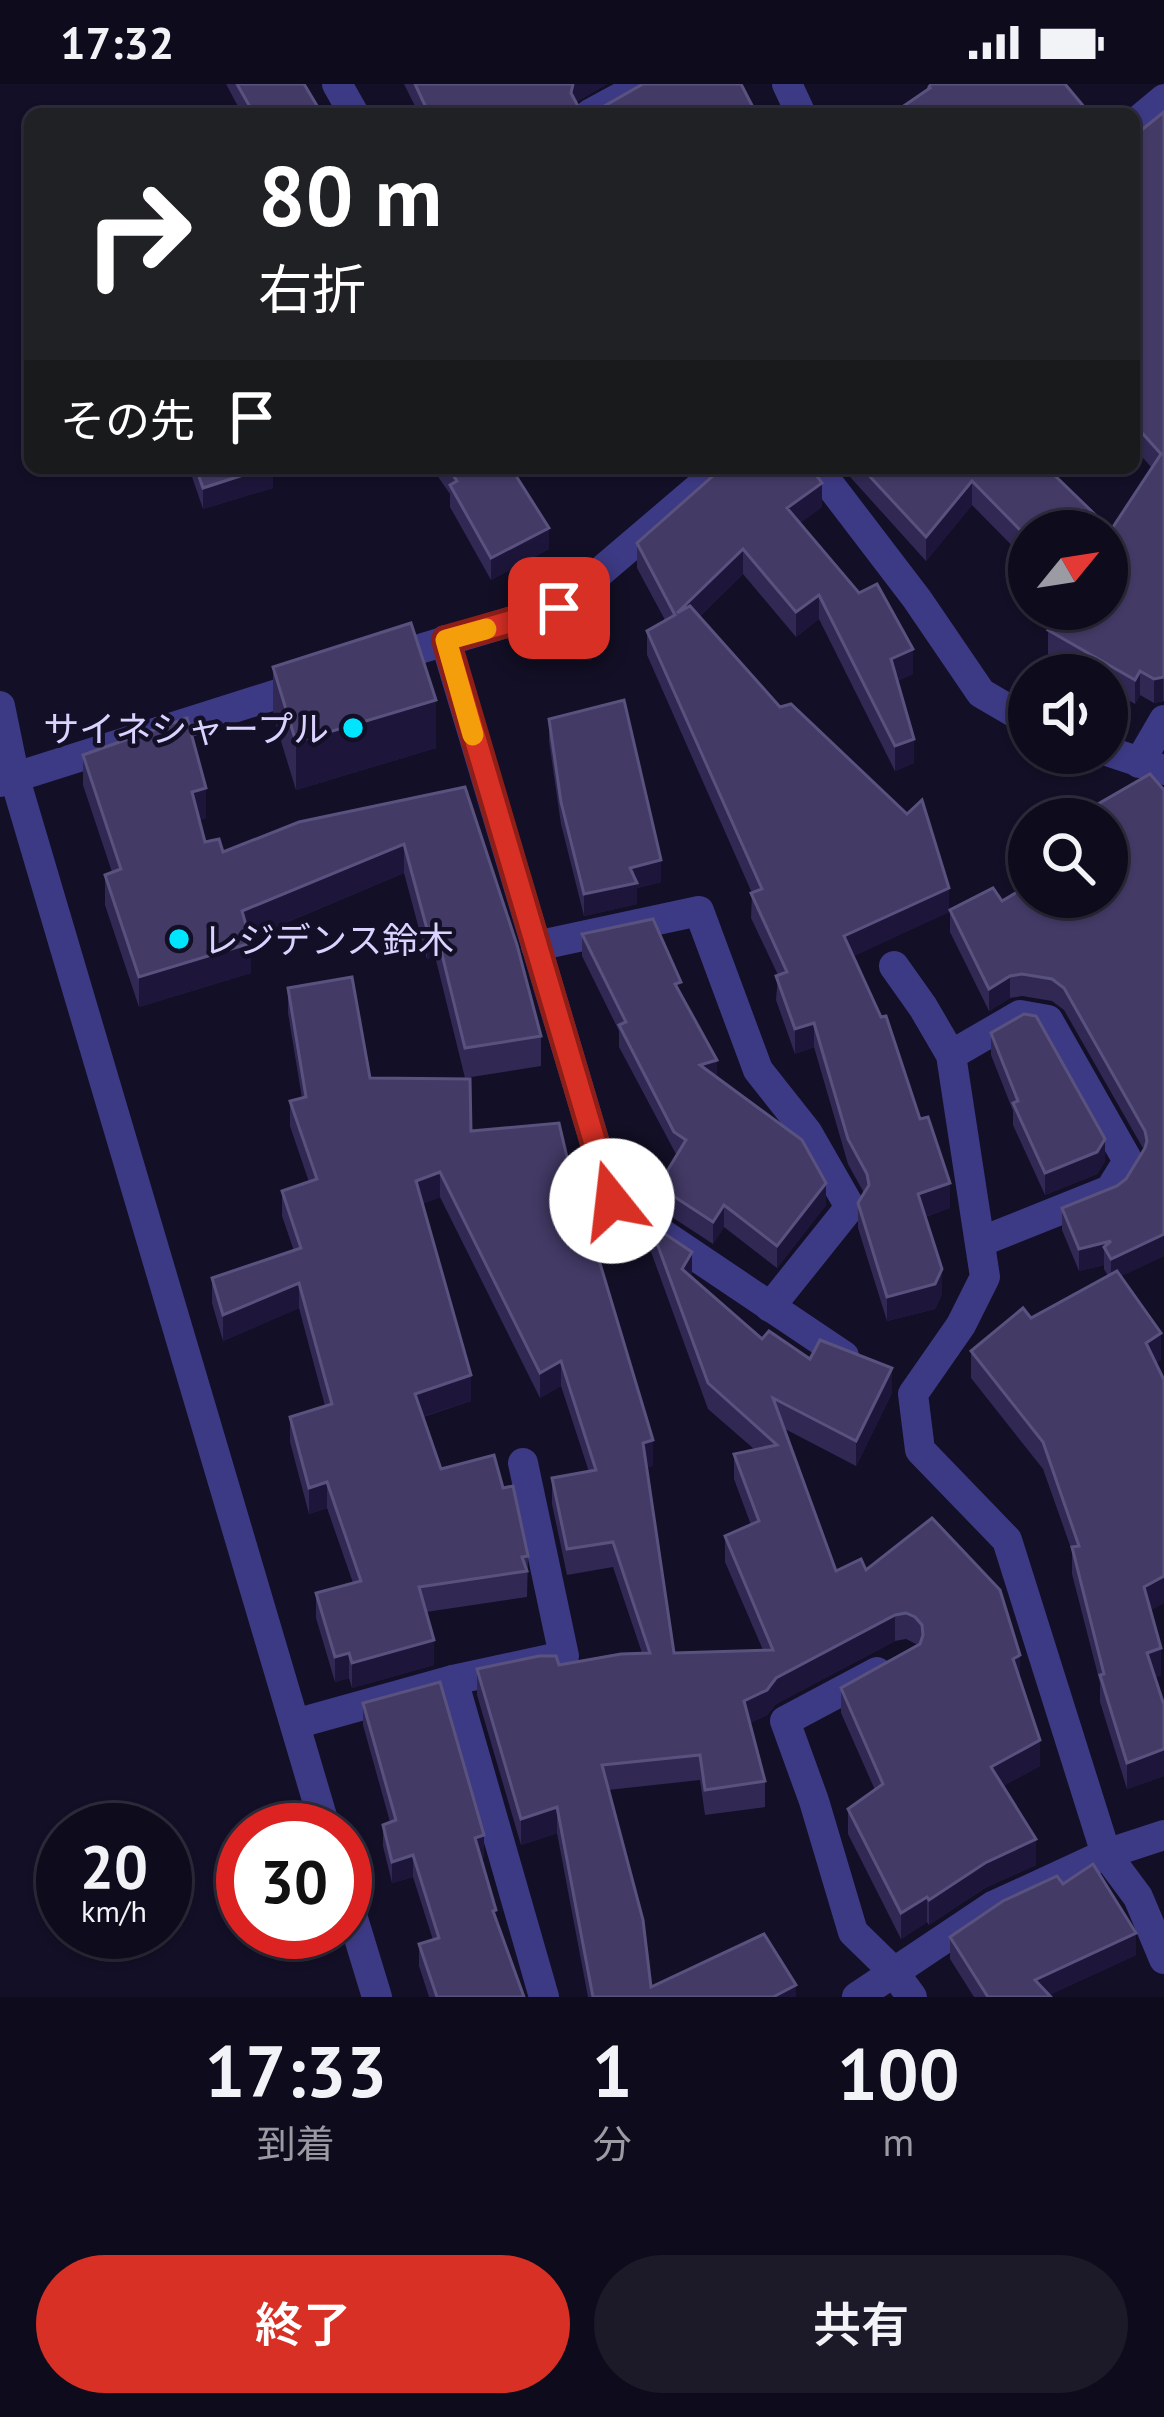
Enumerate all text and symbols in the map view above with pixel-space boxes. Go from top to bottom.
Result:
text: 17:32 [60,13,174,71]
text: 80 m [258,140,442,249]
icon: right [60,156,216,312]
text: 右折 [258,254,366,324]
icon: arrive [219,384,285,450]
text: その先 [60,391,195,449]
north arrow [1008,510,1128,630]
map controls [1008,510,1128,918]
pin [508,557,610,659]
icon: arrive [526,575,592,641]
button: sound [1008,654,1128,774]
place label: サイネシャープル [43,705,329,752]
marker: サイネシャープル [340,715,366,741]
button: search [1008,798,1128,918]
place label: レジデンス鈴木 [203,916,454,963]
marker: レジデンス鈴木 [166,926,192,952]
position arrow [549,1138,675,1264]
speed limit sign: 30 [216,1803,372,1959]
text: 20 [80,1827,148,1905]
text: km/h [81,1891,147,1930]
text: 17:33 [205,2024,387,2117]
text: 1 [592,2024,633,2117]
text: 100 [837,2027,959,2120]
text: m [882,2116,914,2167]
text: 到着 [257,2118,335,2169]
text: 分 [593,2118,632,2169]
button: 終了 [36,2255,570,2393]
button: 共有 [594,2255,1128,2393]

